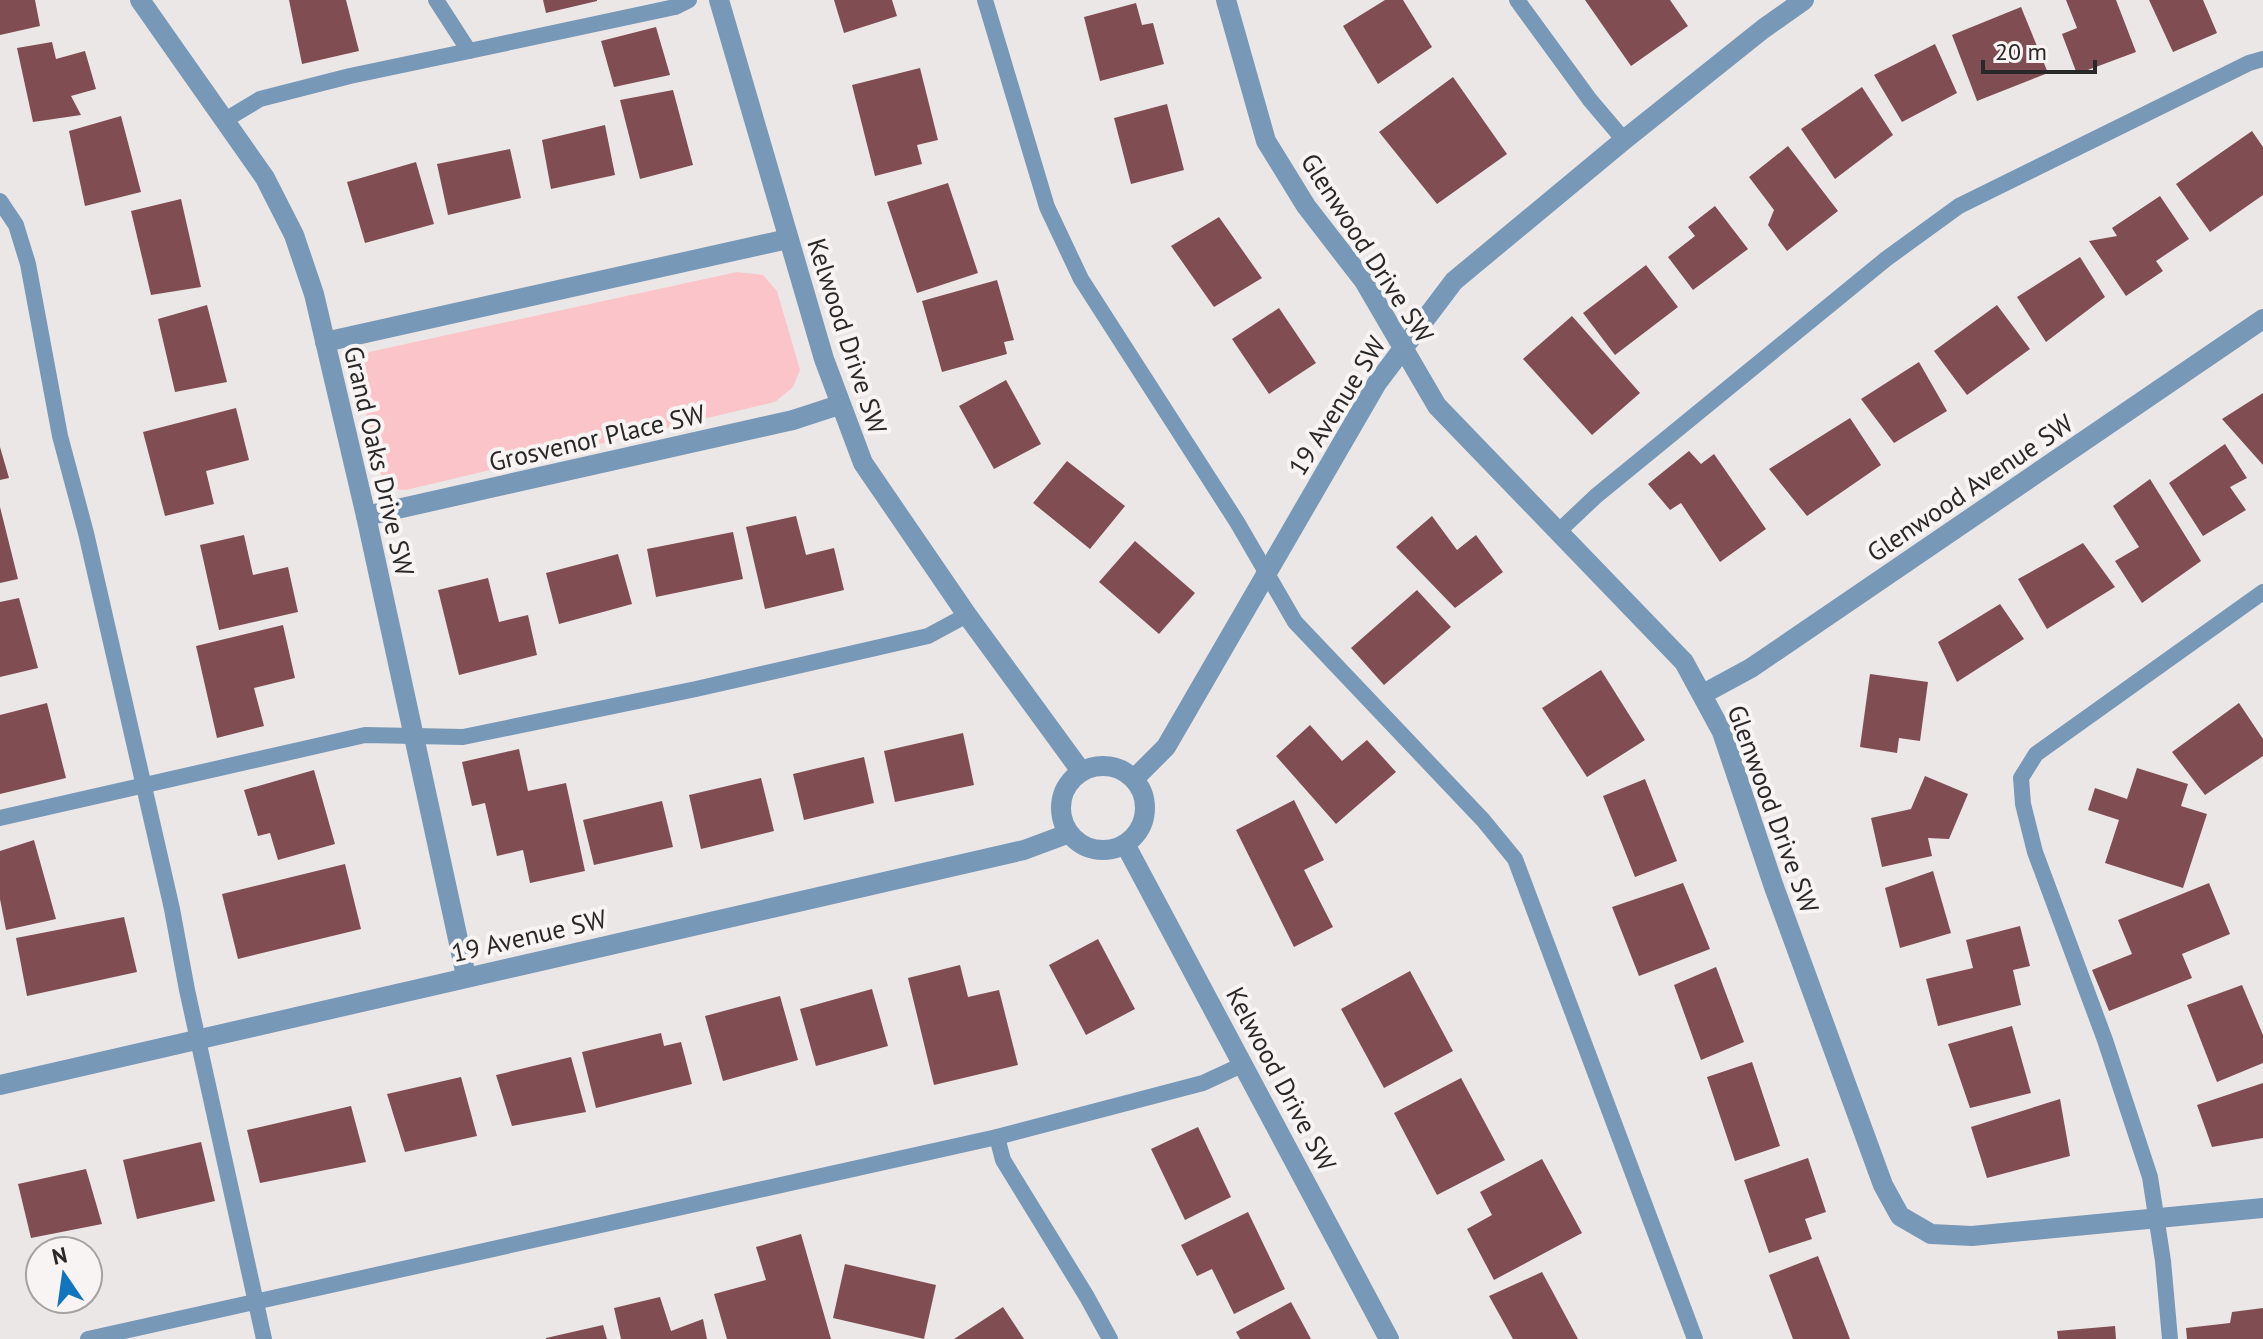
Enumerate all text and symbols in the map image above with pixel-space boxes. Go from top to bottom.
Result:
scale bar [1983,24,2095,74]
text: 20 m [1995,36,2047,67]
street label: Glenwood Drive SW [1294,147,1441,349]
street label: Kelwood Drive SW [800,234,895,438]
street label: 19 Avenue SW [1281,330,1393,481]
street label: Grand Oaks Drive SW [337,343,422,579]
street label: Grosvenor Place SW [486,397,709,478]
street label: Glenwood Avenue SW [1861,406,2079,569]
street label: Glenwood Drive SW [1720,700,1827,918]
street label: 19 Avenue SW [448,902,610,969]
street label: Kelwood Drive SW [1219,981,1344,1177]
north arrow [24,1235,104,1315]
text: N [49,1240,70,1271]

